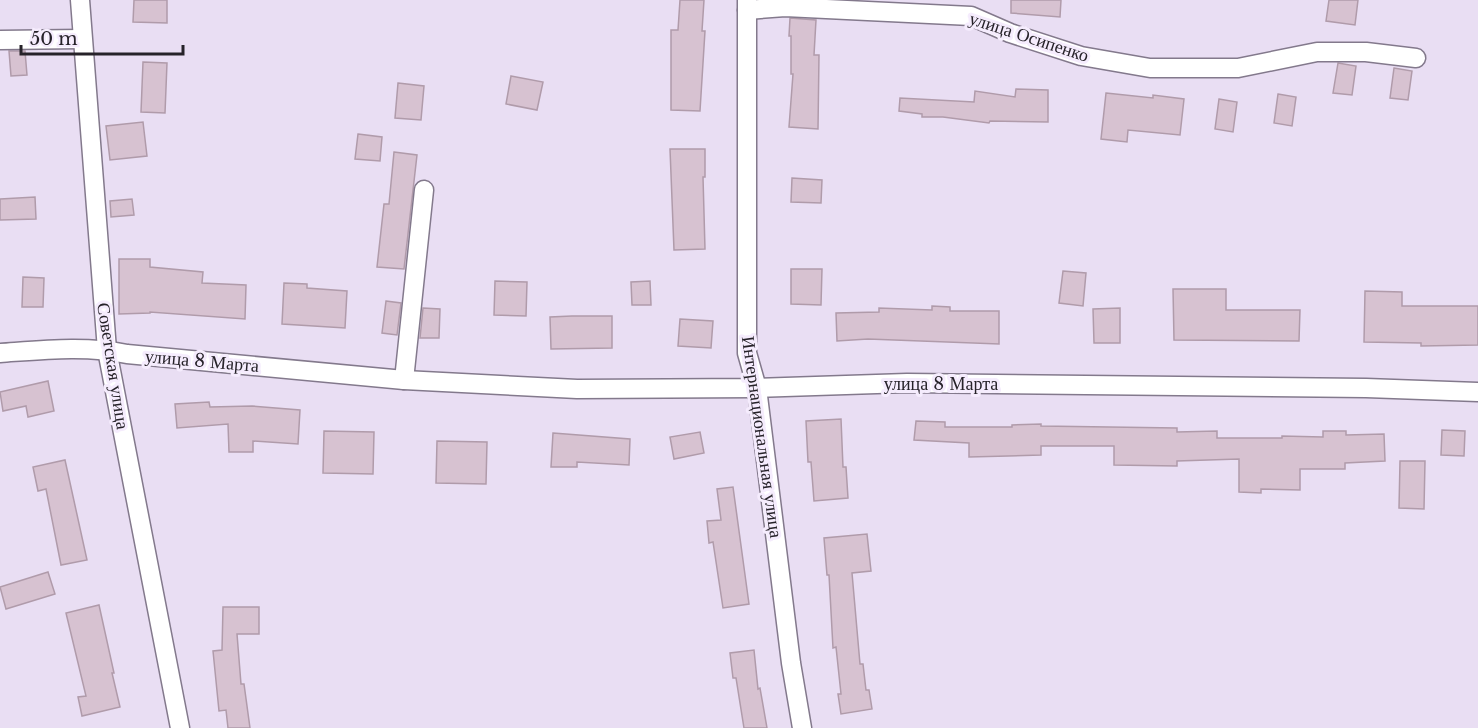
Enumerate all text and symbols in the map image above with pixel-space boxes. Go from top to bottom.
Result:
street label: улица Осипенко [966,7,1092,67]
scale bar [21,18,183,56]
text: 50 m [30,28,78,50]
street label: Советская улица [92,301,134,431]
street label: Интернациональная улица [737,335,787,539]
street label: улица 8 Марта [144,345,260,377]
street label: улица 8 Марта [884,373,998,395]

